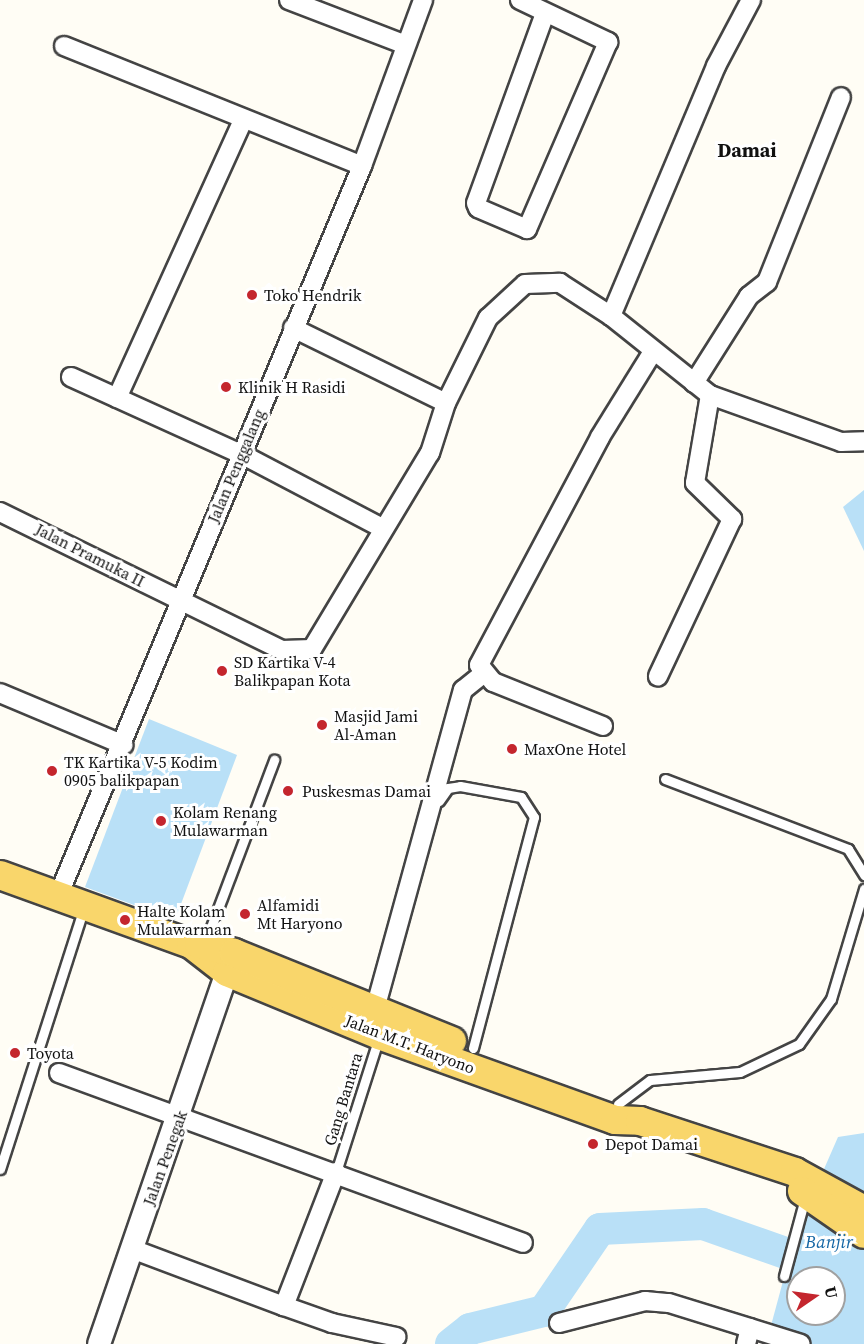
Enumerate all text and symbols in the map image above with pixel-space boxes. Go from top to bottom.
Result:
district label: Damai [717,138,777,162]
place label: Toko Hendrik [264,285,362,305]
marker: Toko Hendrik [245,288,259,302]
place label: Klinik H Rasidi [238,377,346,397]
marker: Klinik H Rasidi [219,380,233,394]
street label: Jalan Penggalang [203,406,269,526]
street label: Jalan Pramuka II [32,519,148,591]
place label: SD Kartika V-4 Balikpapan Kota [234,652,351,690]
marker: SD Kartika V-4 Balikpapan Kota [215,664,229,678]
place label: Masjid Jami Al-Aman [334,706,418,744]
marker: Masjid Jami Al-Aman [315,718,329,732]
place label: MaxOne Hotel [524,739,626,759]
marker: MaxOne Hotel [505,742,519,756]
place label: TK Kartika V-5 Kodim 0905 balikpapan [64,752,218,790]
marker: TK Kartika V-5 Kodim 0905 balikpapan [45,764,59,778]
place label: Puskesmas Damai [302,781,431,801]
marker: Puskesmas Damai [279,782,297,800]
place label: Kolam Renang Mulawarman [173,802,277,840]
marker: Kolam Renang Mulawarman [154,814,168,828]
place label: Alfamidi Mt Haryono [257,895,343,933]
place label: Halte Kolam Mulawarman [137,901,232,939]
marker: Alfamidi Mt Haryono [238,907,252,921]
marker: Halte Kolam Mulawarman [118,913,132,927]
street label: Jalan M.T. Haryono [343,1010,477,1078]
place label: Toyota [27,1043,74,1063]
marker: Toyota [8,1046,22,1060]
street label: Gang Bantara [320,1050,366,1148]
street label: Jalan Penegak [139,1108,191,1208]
place label: Depot Damai [605,1134,698,1154]
marker: Depot Damai [586,1137,600,1151]
water label: Banjir [805,1231,853,1253]
north arrow [786,1266,846,1326]
text: U [820,1284,844,1301]

